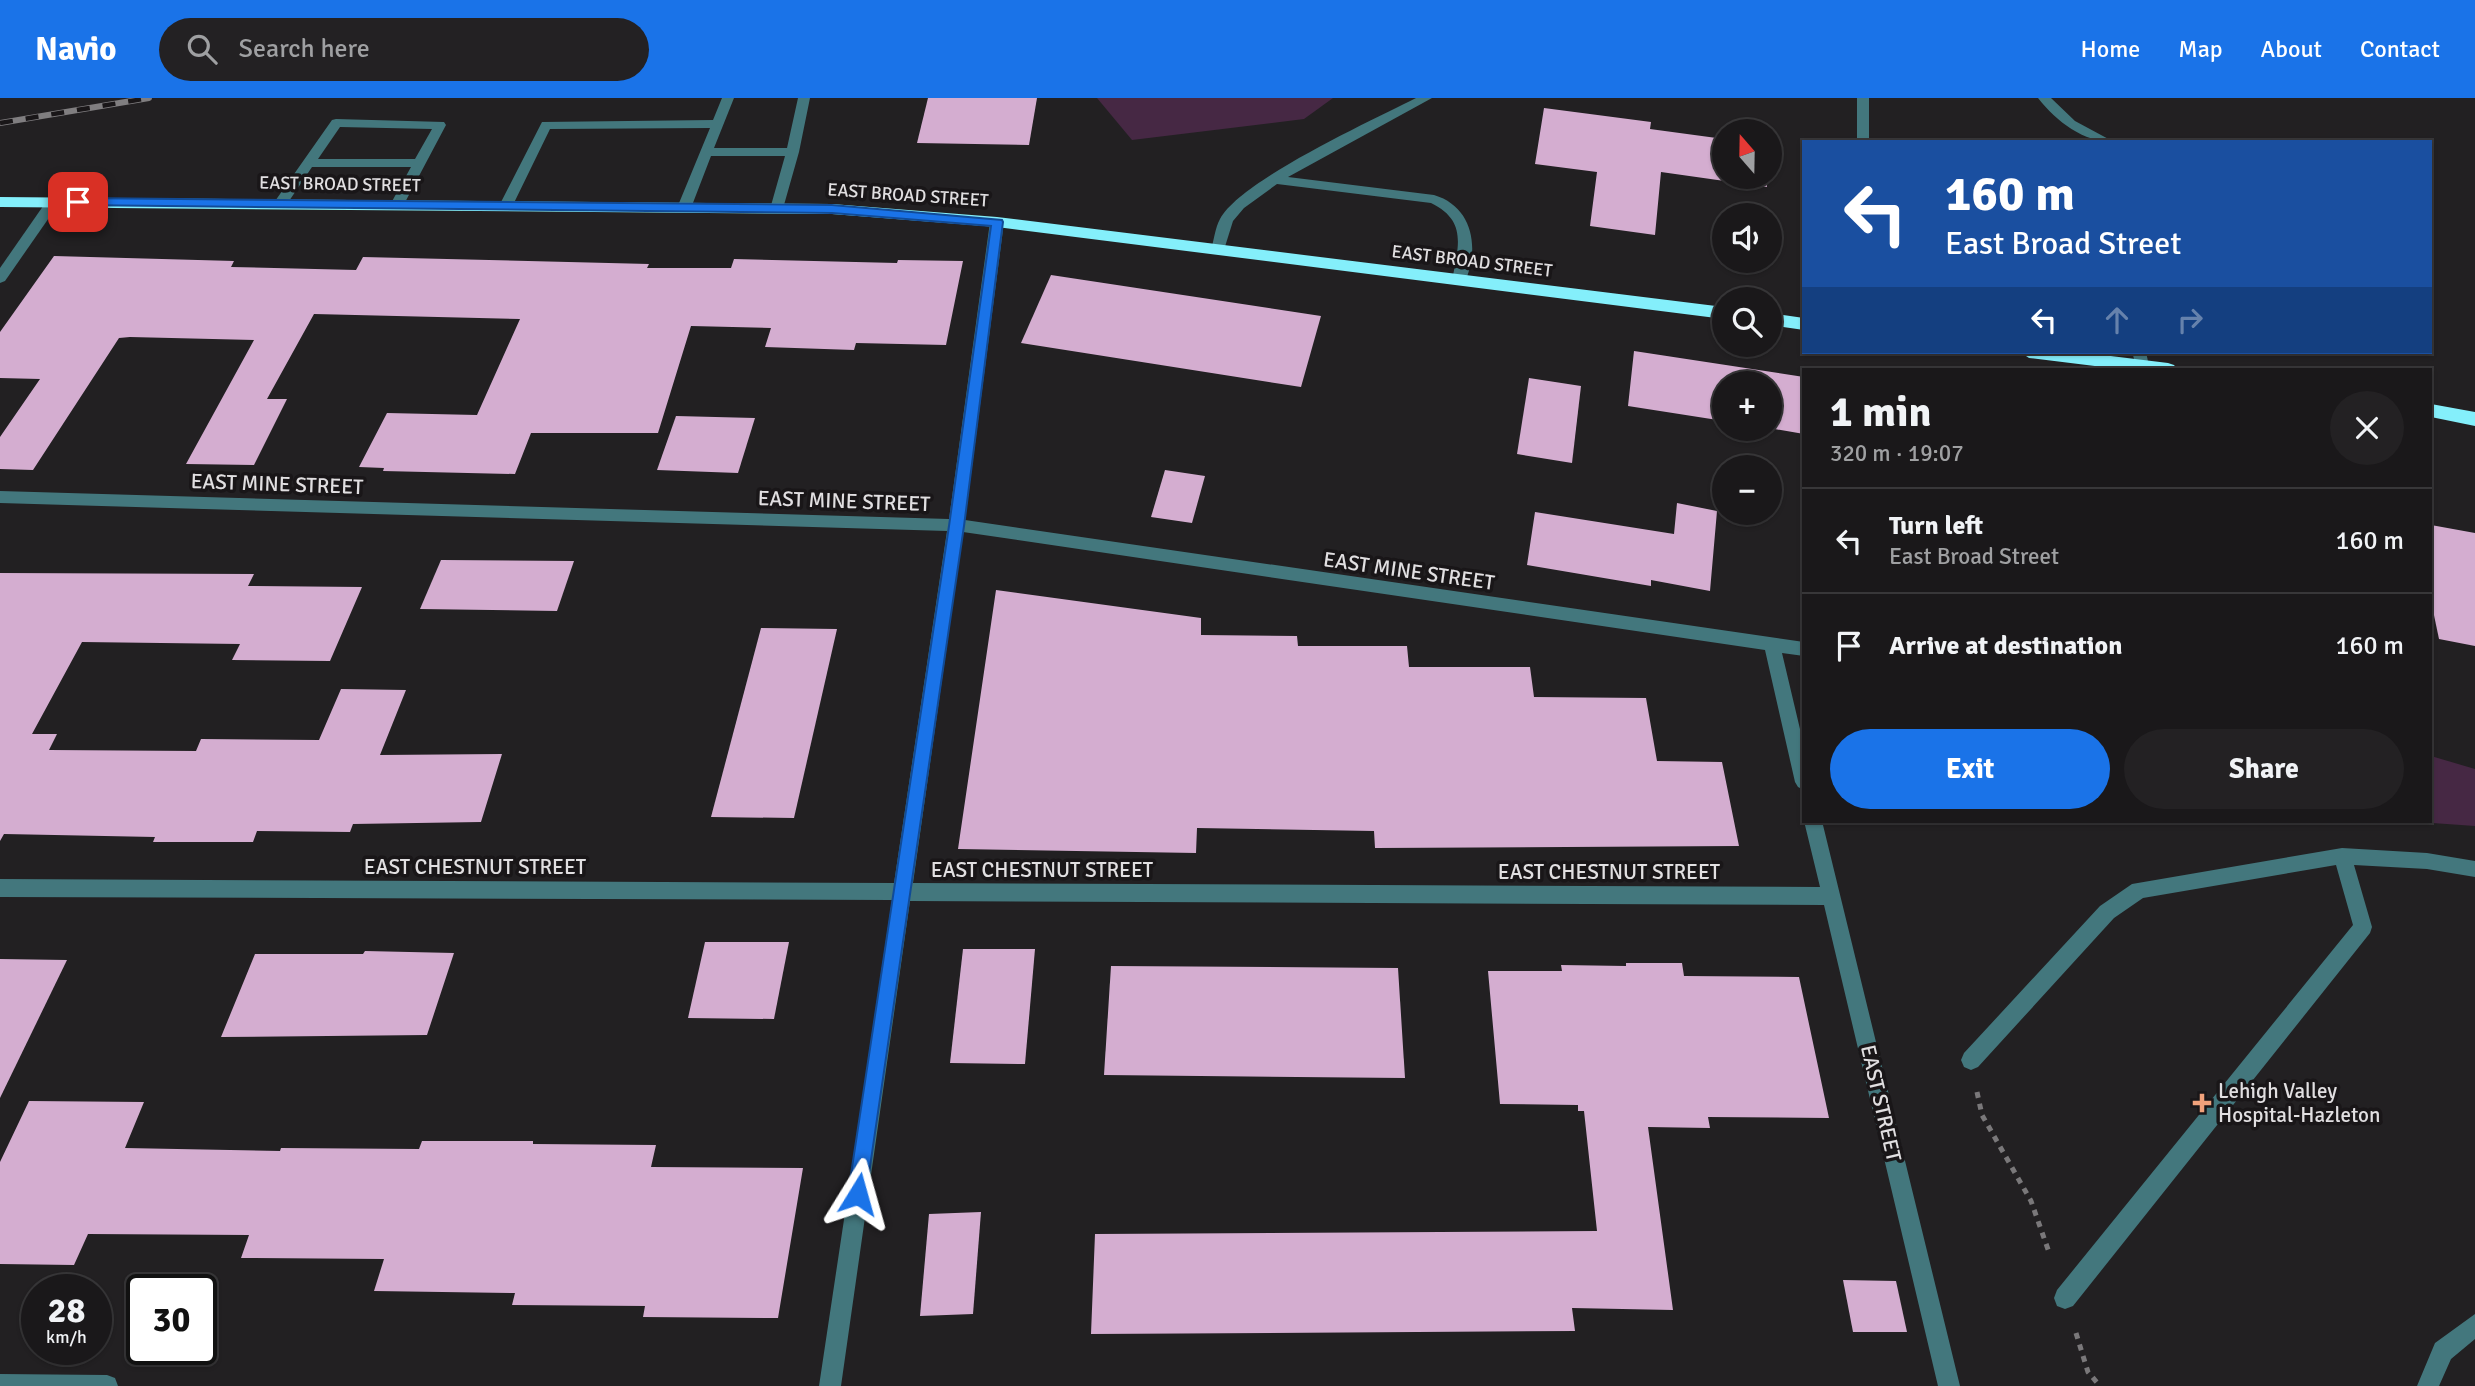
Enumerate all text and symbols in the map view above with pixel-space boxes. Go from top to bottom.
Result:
search box [159,18,649,81]
text: Navio [35,29,117,70]
icon: search [183,30,221,68]
text: Search here [239,33,370,65]
text: Home [2080,34,2140,64]
text: Map [2178,34,2223,64]
text: About [2261,34,2322,64]
text: Contact [2360,34,2440,64]
north arrow [1712,119,1782,189]
map controls [1712,119,1782,525]
text: 160 m [1945,164,2075,224]
icon: left [1830,168,1921,259]
pin [48,172,108,232]
street label: EAST BROAD STREET [259,172,421,196]
street label: EAST BROAD STREET [827,178,990,212]
icon: arrive [59,183,97,221]
button: sound [1712,203,1782,273]
text: East Broad Street [1945,224,2182,263]
street label: EAST BROAD STREET [1390,240,1554,282]
button: search [1712,287,1782,357]
icon: left [2025,301,2063,339]
icon: ahead [2098,301,2136,339]
icon: right [2171,301,2209,339]
button: + [1712,371,1782,441]
text: 1 min [1830,387,1931,438]
button: close [2330,391,2404,465]
text: 320 m · 19:07 [1830,439,1964,468]
button: − [1712,455,1782,525]
street label: EAST MINE STREET [190,468,364,500]
street label: EAST MINE STREET [757,485,931,517]
text: Turn left [1889,510,1983,542]
icon: left [1830,522,1868,560]
text: 160 m [2335,525,2404,557]
text: East Broad Street [1889,542,2059,571]
street label: EAST MINE STREET [1322,546,1497,596]
icon: arrive [1830,627,1868,665]
text: Arrive at destination [1889,630,2122,662]
text: 160 m [2335,630,2404,662]
button: Exit [1830,729,2110,809]
button: Share [2124,729,2404,809]
street label: EAST CHESTNUT STREET [364,854,587,880]
street label: EAST CHESTNUT STREET [931,857,1154,883]
street label: EAST CHESTNUT STREET [1498,859,1721,885]
street label: EAST STREET [1855,1042,1907,1165]
place label: Lehigh Valley Hospital-Hazleton [2218,1078,2380,1128]
marker: Lehigh Valley Hospital-Hazleton [2192,1093,2212,1113]
position arrow [821,1157,895,1231]
speed limit sign: 30 [126,1274,217,1365]
text: 28 [48,1289,85,1332]
text: km/h [46,1326,87,1348]

